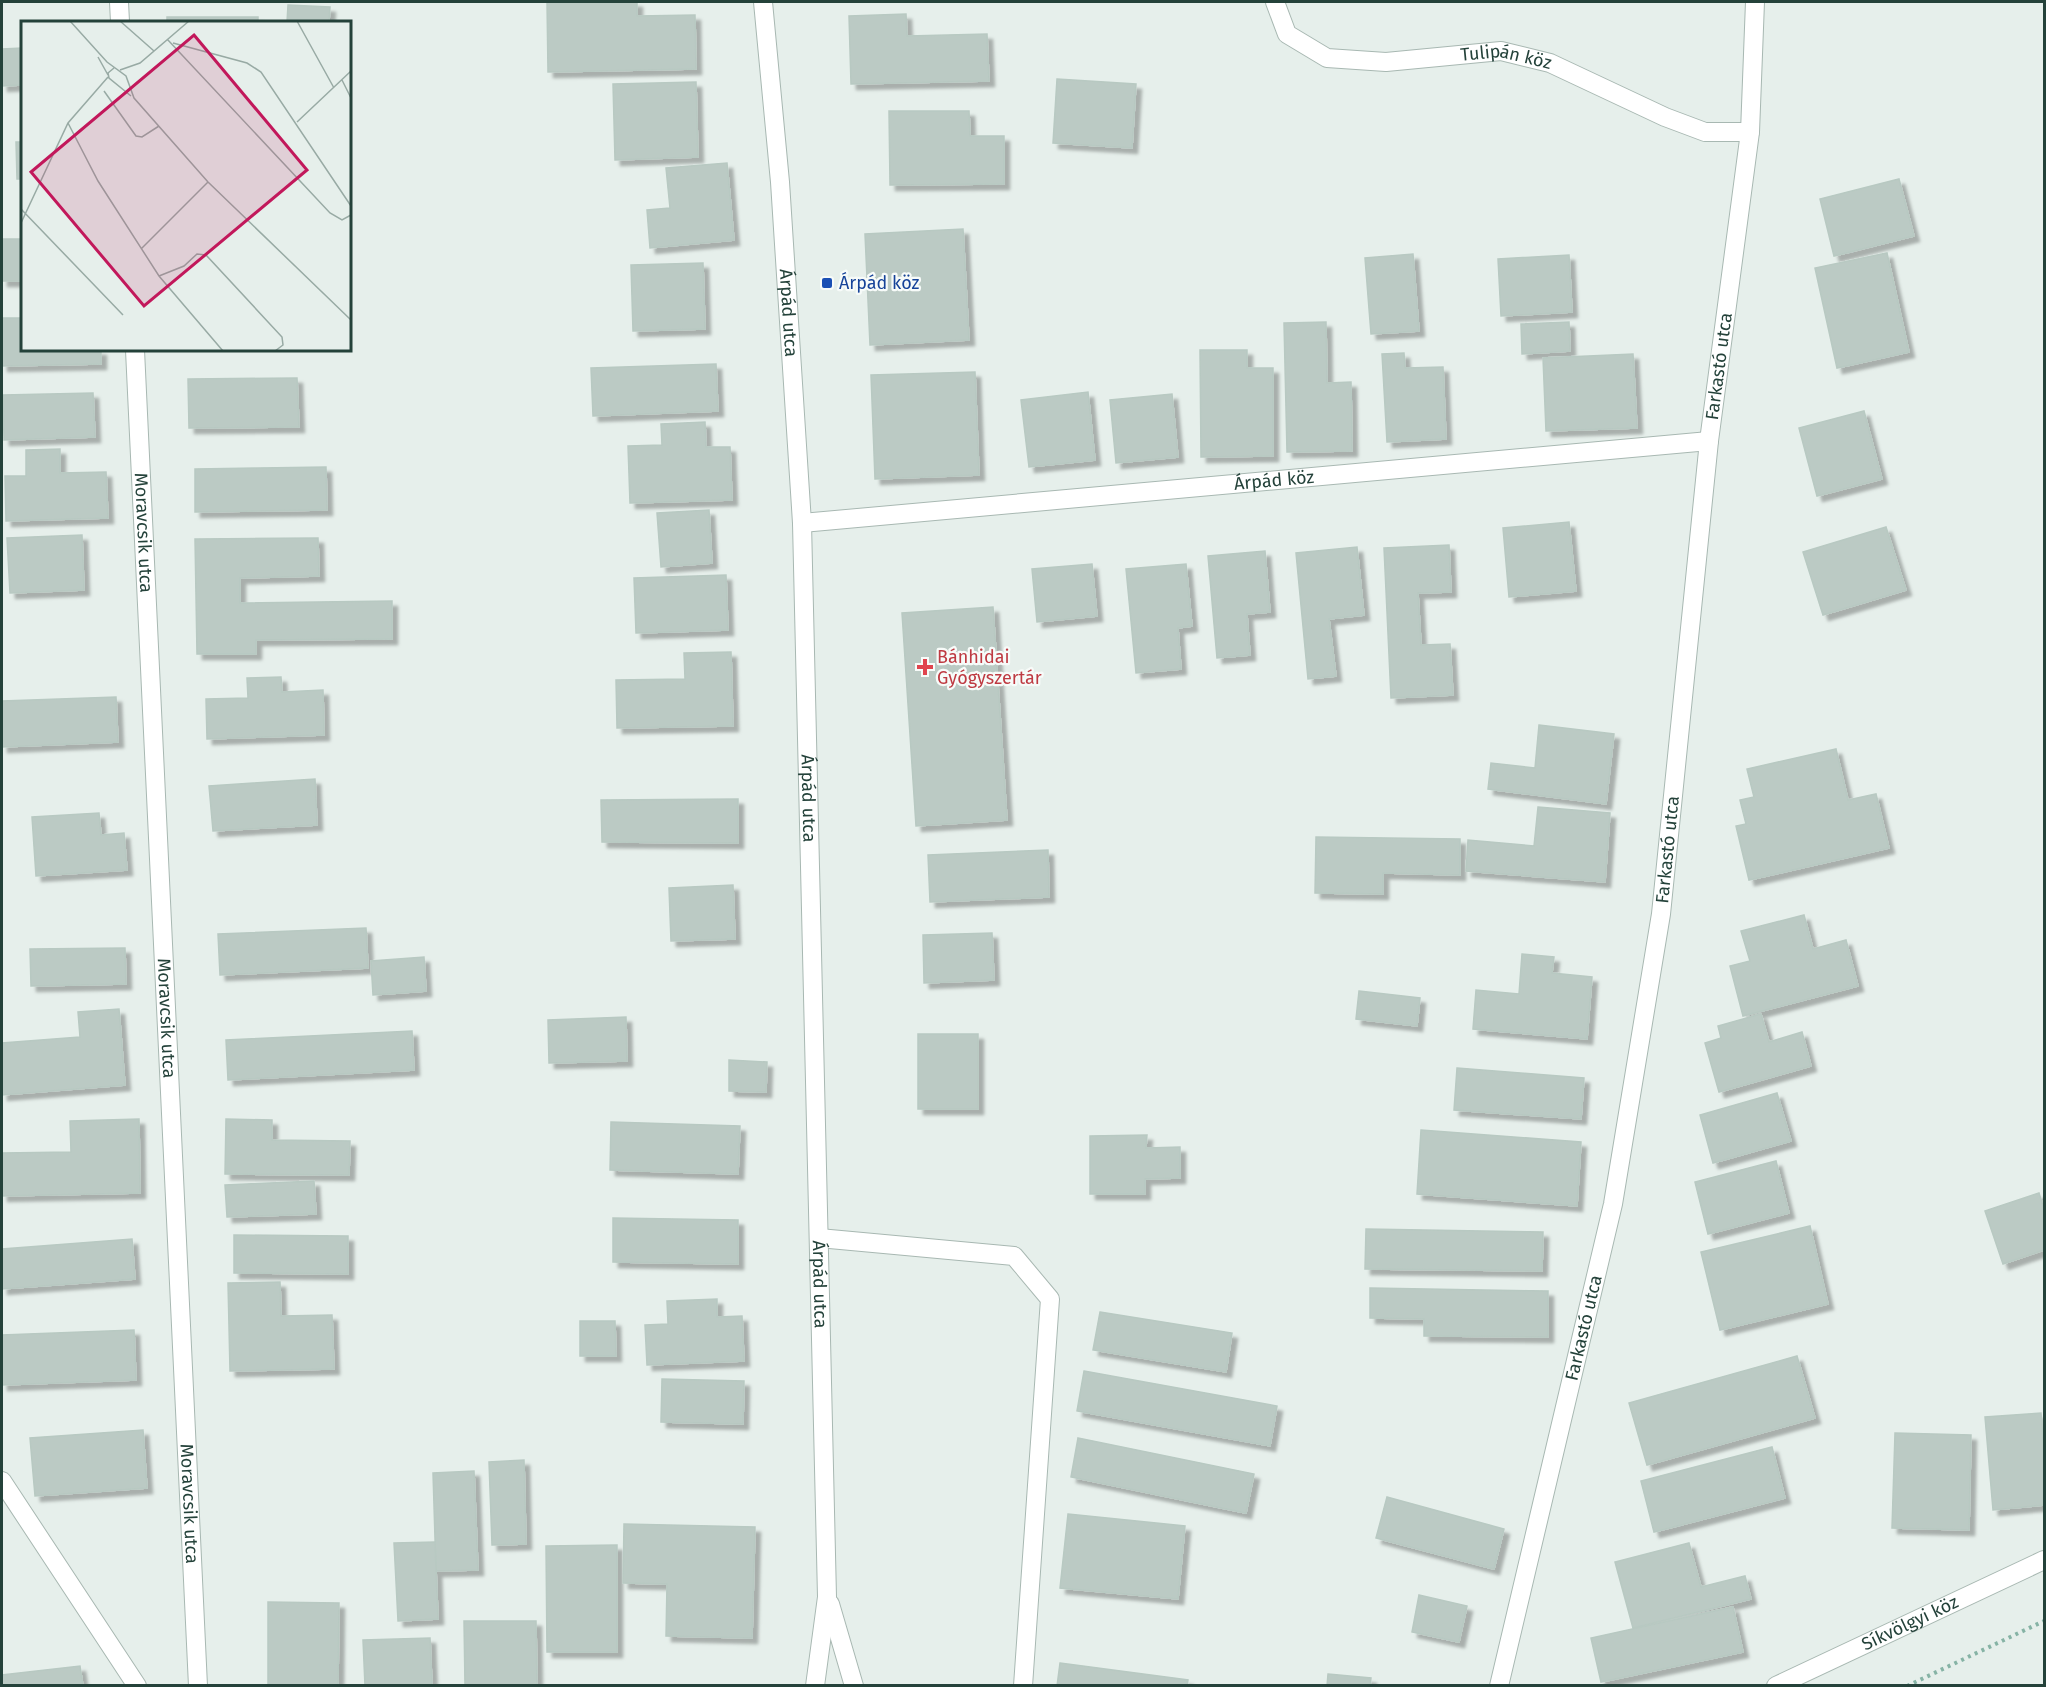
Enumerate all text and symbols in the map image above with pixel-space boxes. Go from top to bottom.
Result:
inset map [21,21,351,351]
street label: Tulipán köz [1459,40,1554,74]
street label: Árpád utca [775,268,802,358]
place label: Árpád köz [839,271,920,294]
marker: Árpád köz [820,276,834,290]
street label: Farkastó utca [1701,311,1737,421]
street label: Árpád köz [1233,466,1315,495]
street label: Moravcsik utca [130,472,157,593]
place label: Bánhidai Gyógyszertár [937,646,1042,689]
marker: Bánhidai Gyógyszertár [918,660,932,674]
street label: Árpád utca [796,754,820,843]
street label: Farkastó utca [1651,795,1684,904]
street label: Moravcsik utca [153,958,180,1079]
street label: Árpád utca [808,1240,832,1329]
street label: Farkastó utca [1561,1273,1607,1383]
street label: Moravcsik utca [176,1443,203,1564]
street label: Síkvölgyi köz [1858,1591,1962,1655]

